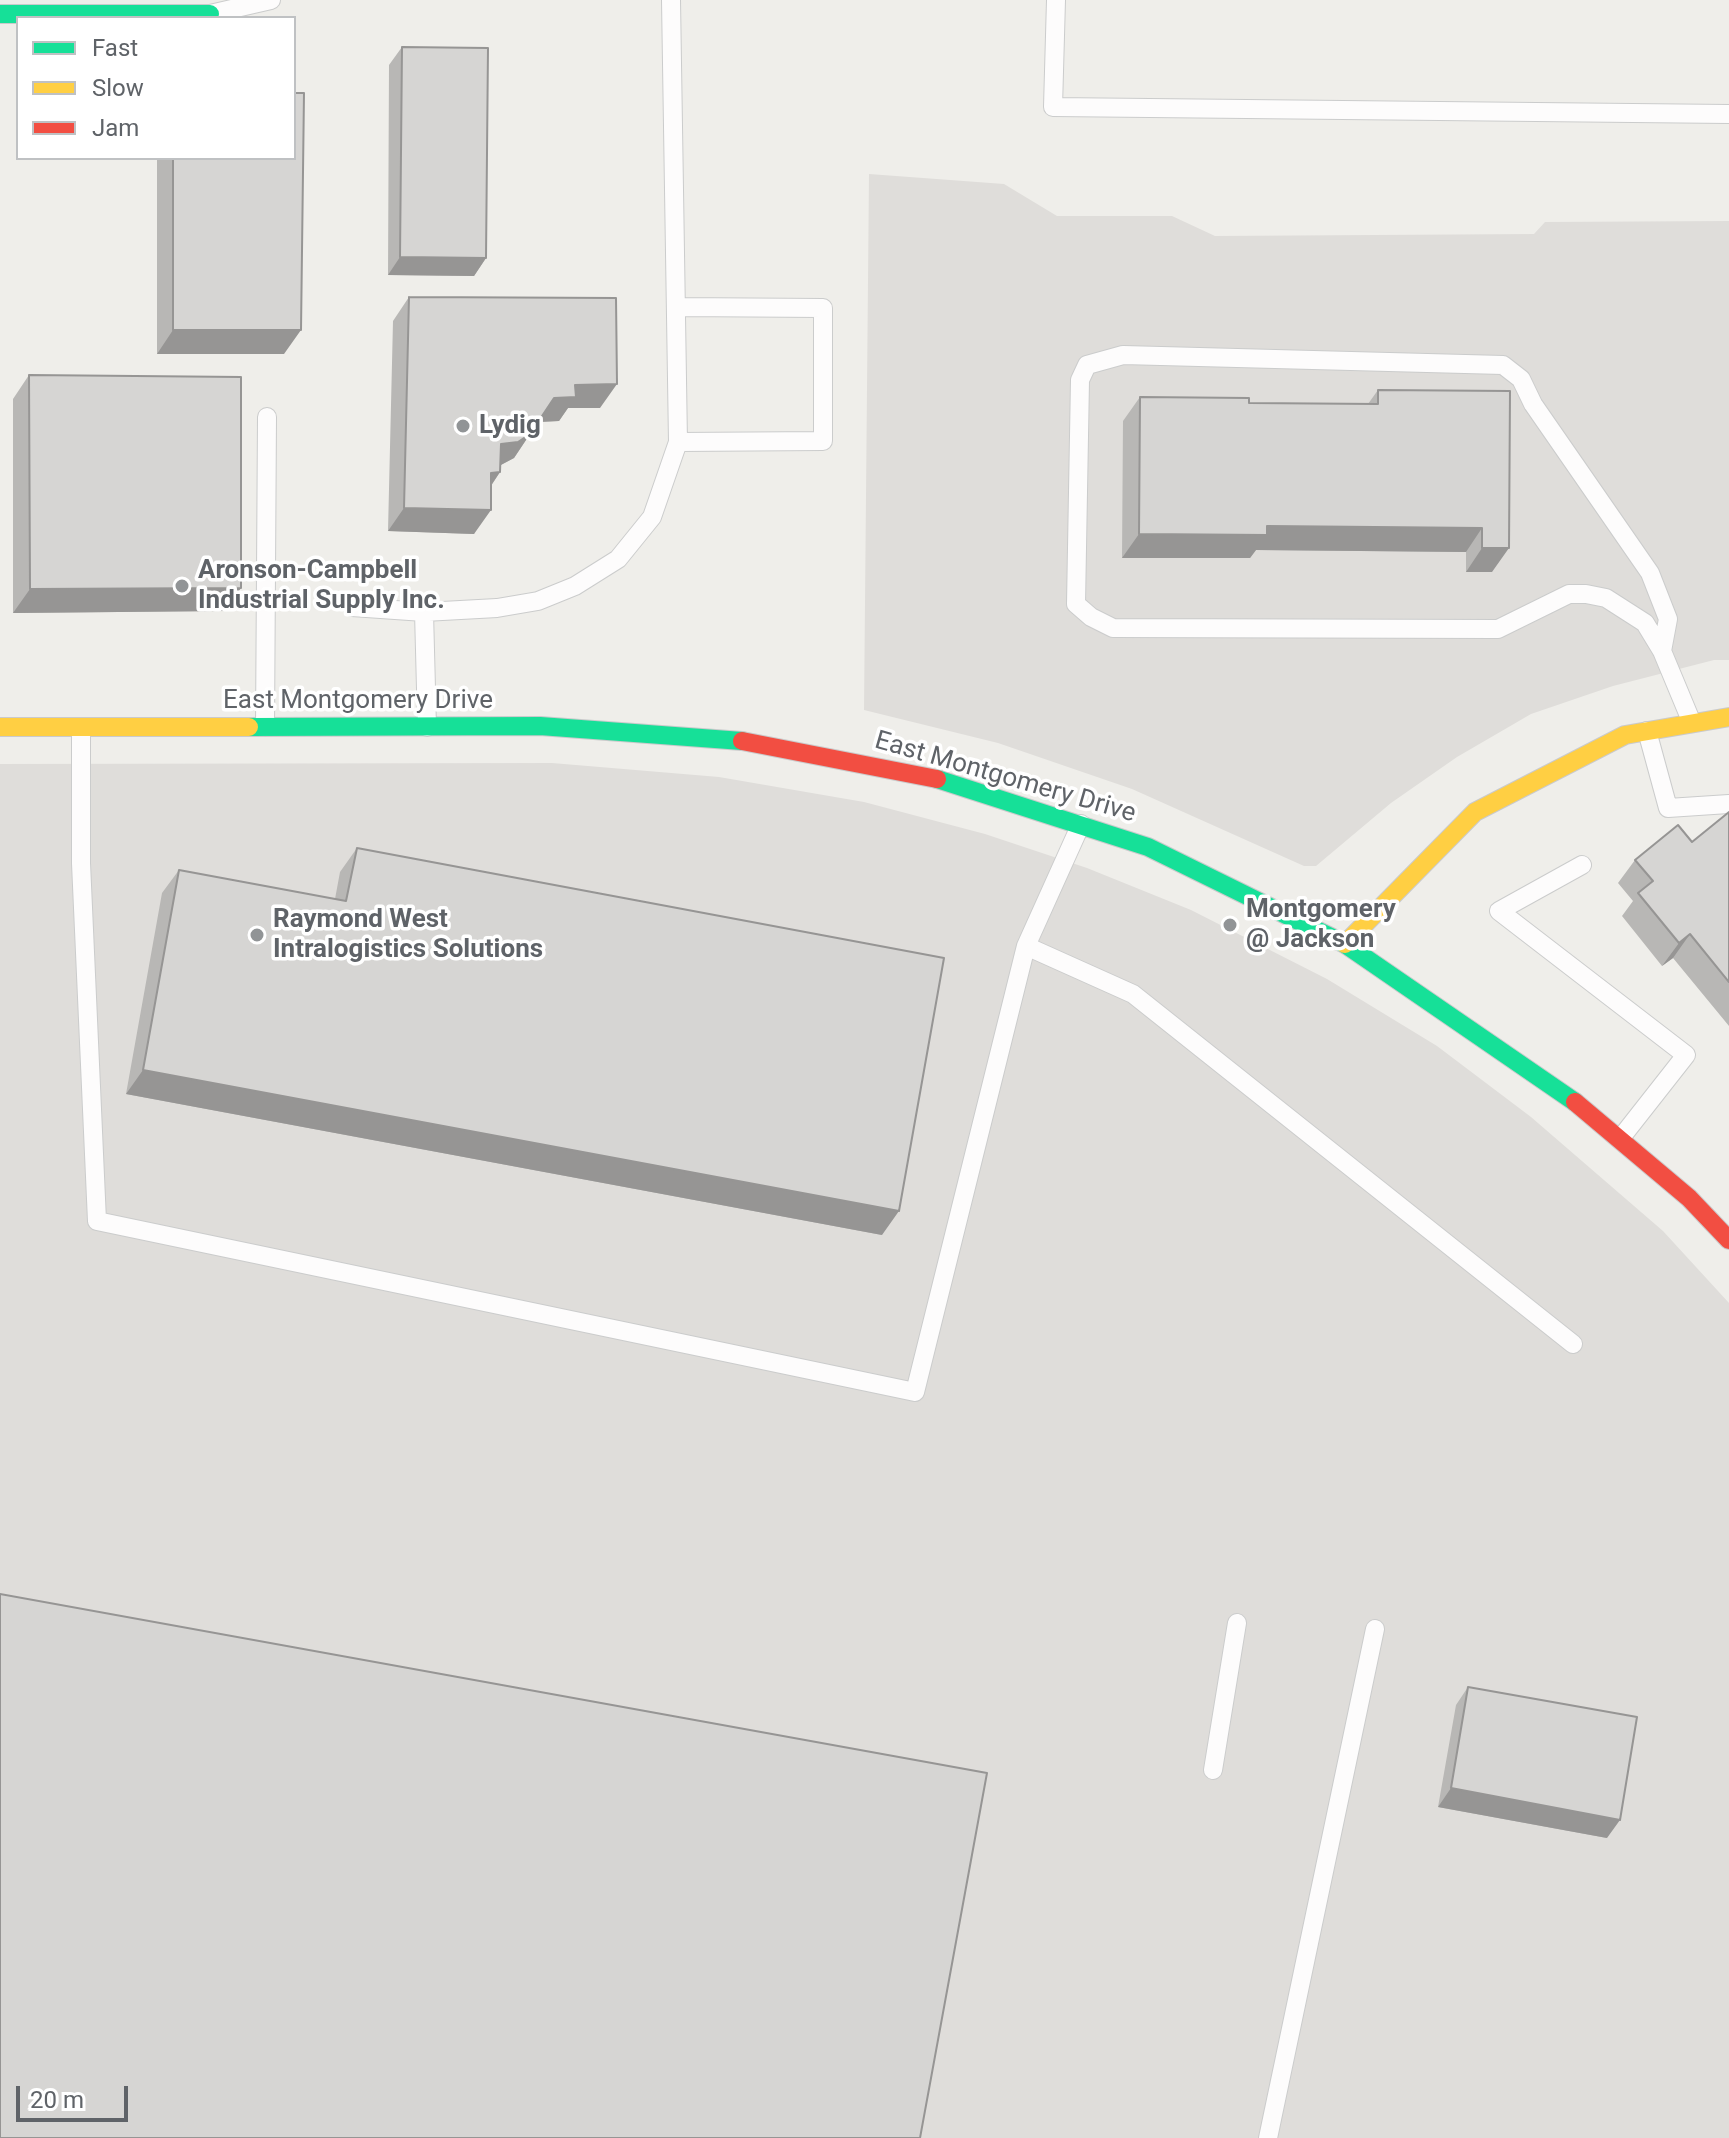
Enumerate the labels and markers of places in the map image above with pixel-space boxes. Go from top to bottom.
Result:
place label: Lydig [479,410,541,442]
marker: Lydig [454,417,472,435]
place label: Aronson-Campbell Industrial Supply Inc. [198,555,445,616]
marker: Aronson-Campbell Industrial Supply Inc. [173,577,191,595]
place label: Montgomery @ Jackson [1246,894,1396,956]
place label: Raymond West Intralogistics Solutions [273,904,543,966]
marker: Montgomery @ Jackson [1221,916,1239,934]
marker: Raymond West Intralogistics Solutions [248,926,266,944]

